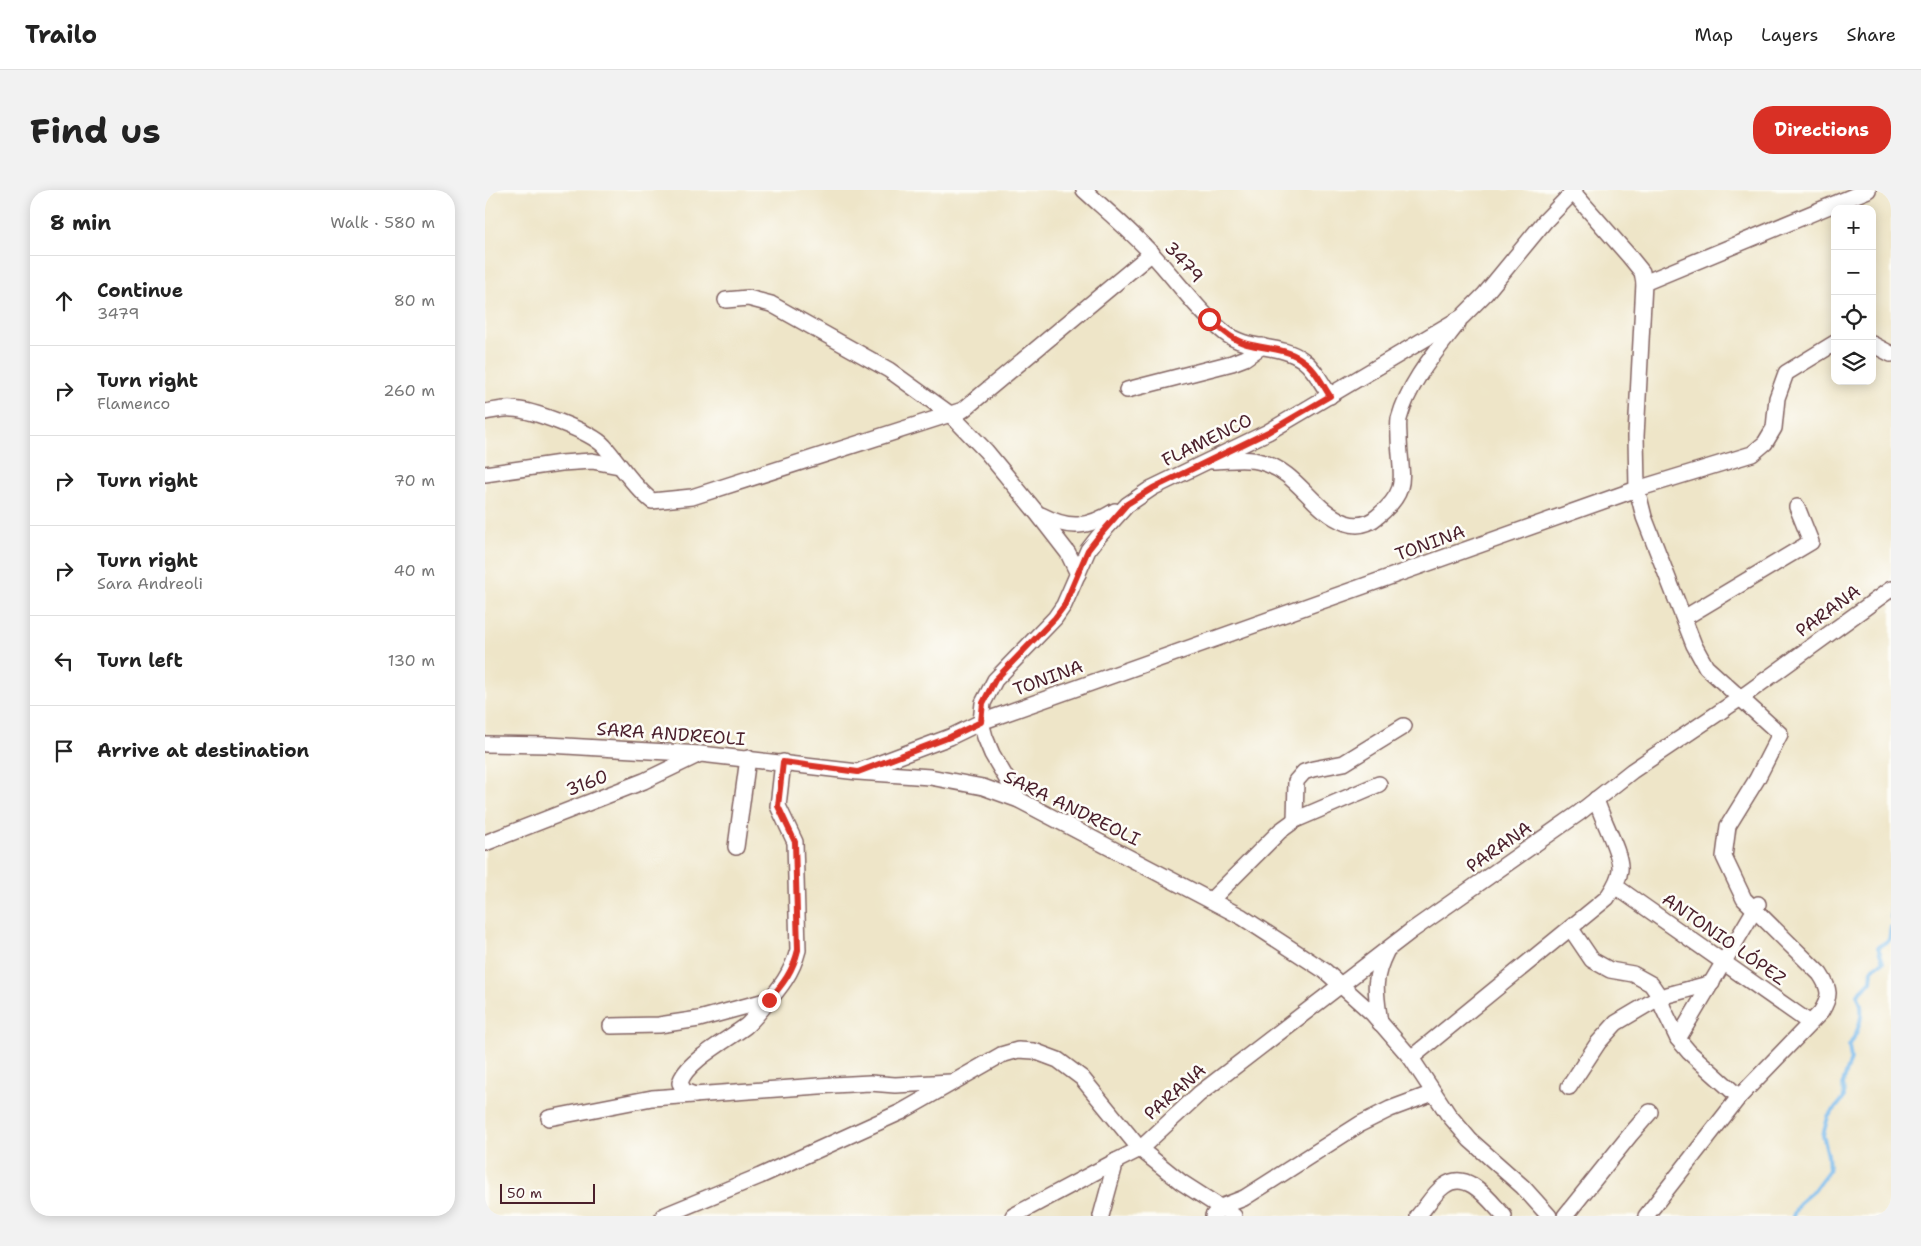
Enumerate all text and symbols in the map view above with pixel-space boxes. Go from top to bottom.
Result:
text: Trailo [25,19,97,51]
text: Map [1695,23,1733,47]
text: Layers [1761,23,1818,47]
text: Share [1846,23,1896,47]
button: Directions [1753,106,1891,154]
text: Find us [30,107,161,154]
map controls [1831,205,1876,385]
button: + [1831,205,1876,250]
text: 8 min [50,209,111,237]
text: Walk · 580 m [330,212,435,233]
street label: 3479 [1159,236,1209,288]
button: − [1831,250,1876,295]
text: Continue [97,278,183,303]
icon: ahead [50,287,78,315]
text: 80 m [394,290,435,311]
button: locate [1831,295,1876,340]
text: 3479 [97,303,140,324]
route start [1198,308,1221,331]
button: layers [1831,340,1876,385]
text: Turn right [97,368,198,393]
icon: right [50,377,78,405]
text: 260 m [383,380,435,401]
text: Flamenco [97,393,170,414]
street label: FLAMENCO [1158,408,1256,472]
icon: right [50,467,78,495]
text: Turn right [97,468,198,493]
text: 70 m [394,470,435,491]
street label: TONINA [1392,519,1468,567]
text: Turn right [97,548,198,573]
icon: right [50,557,78,585]
text: 40 m [393,560,435,581]
text: Sara Andreoli [97,573,203,594]
street label: PARANA [1791,579,1865,643]
icon: left [50,647,78,675]
text: Turn left [97,648,183,673]
text: 130 m [388,650,435,671]
street label: TONINA [1010,654,1086,702]
street label: SARA ANDREOLI [596,717,746,751]
icon: arrive [50,737,78,765]
text: Arrive at destination [97,738,309,763]
street label: 3160 [562,764,612,802]
street label: SARA ANDREOLI [1000,765,1144,851]
street label: PARANA [1462,816,1536,878]
street label: ANTONIO LÓPEZ [1657,887,1791,991]
route end [758,989,781,1012]
street label: PARANA [1139,1058,1211,1126]
scale bar [500,1181,595,1204]
text: 50 m [507,1184,542,1202]

